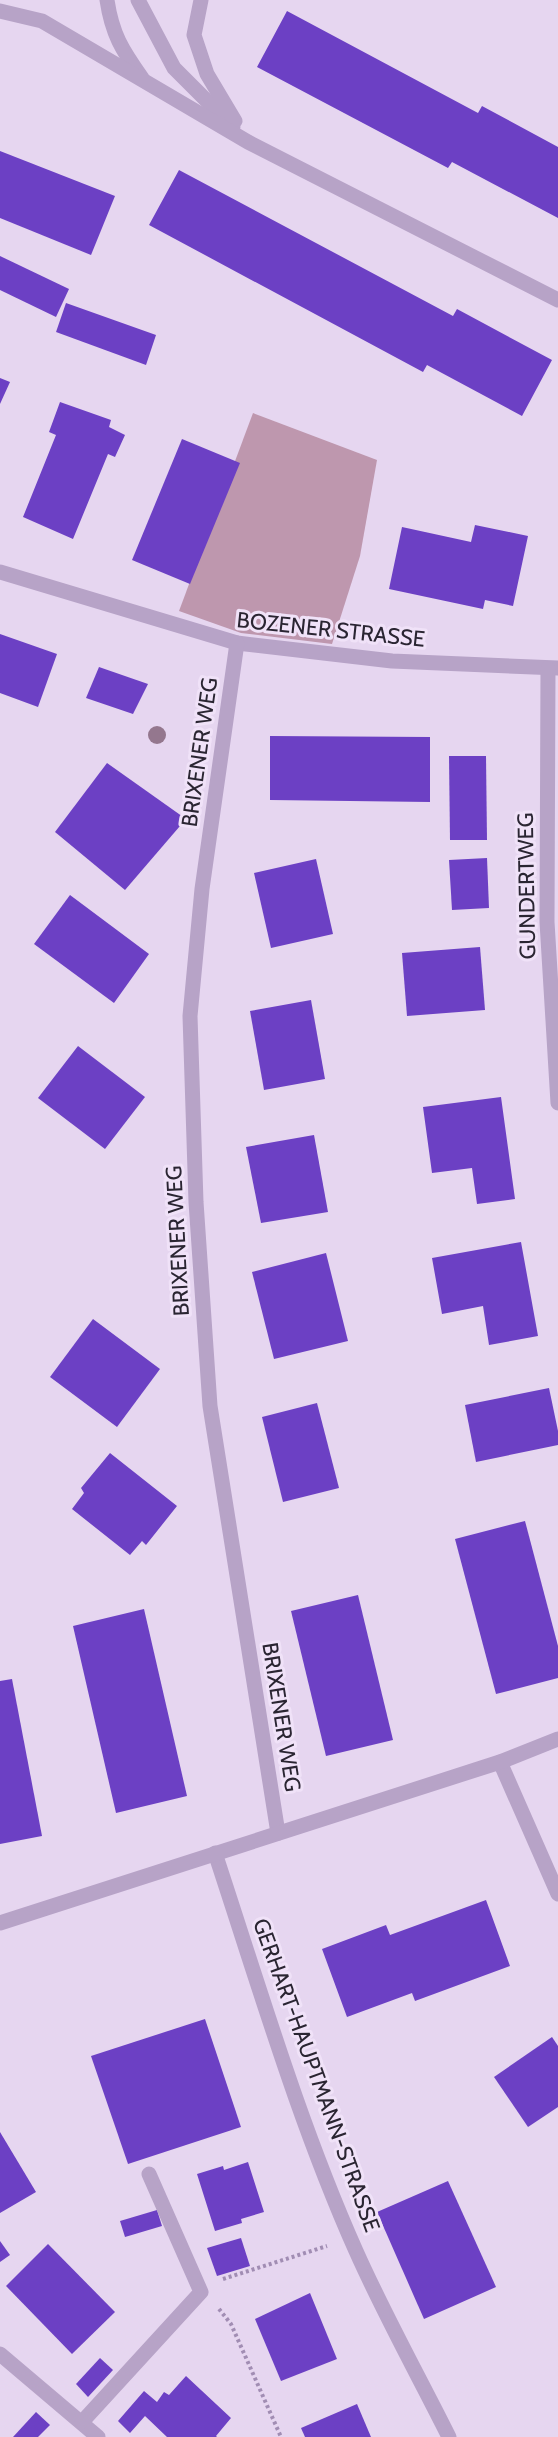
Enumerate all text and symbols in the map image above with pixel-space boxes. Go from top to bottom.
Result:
street label: BOZENER STRASSE [235,606,426,653]
street label: BRIXENER WEG [176,676,223,829]
street label: GUNDERTWEG [512,812,541,960]
street label: BRIXENER WEG [160,1165,195,1317]
street label: BRIXENER WEG [256,1641,307,1794]
street label: GERHART-HAUPTMANN-STRASSE [247,1915,386,2236]

